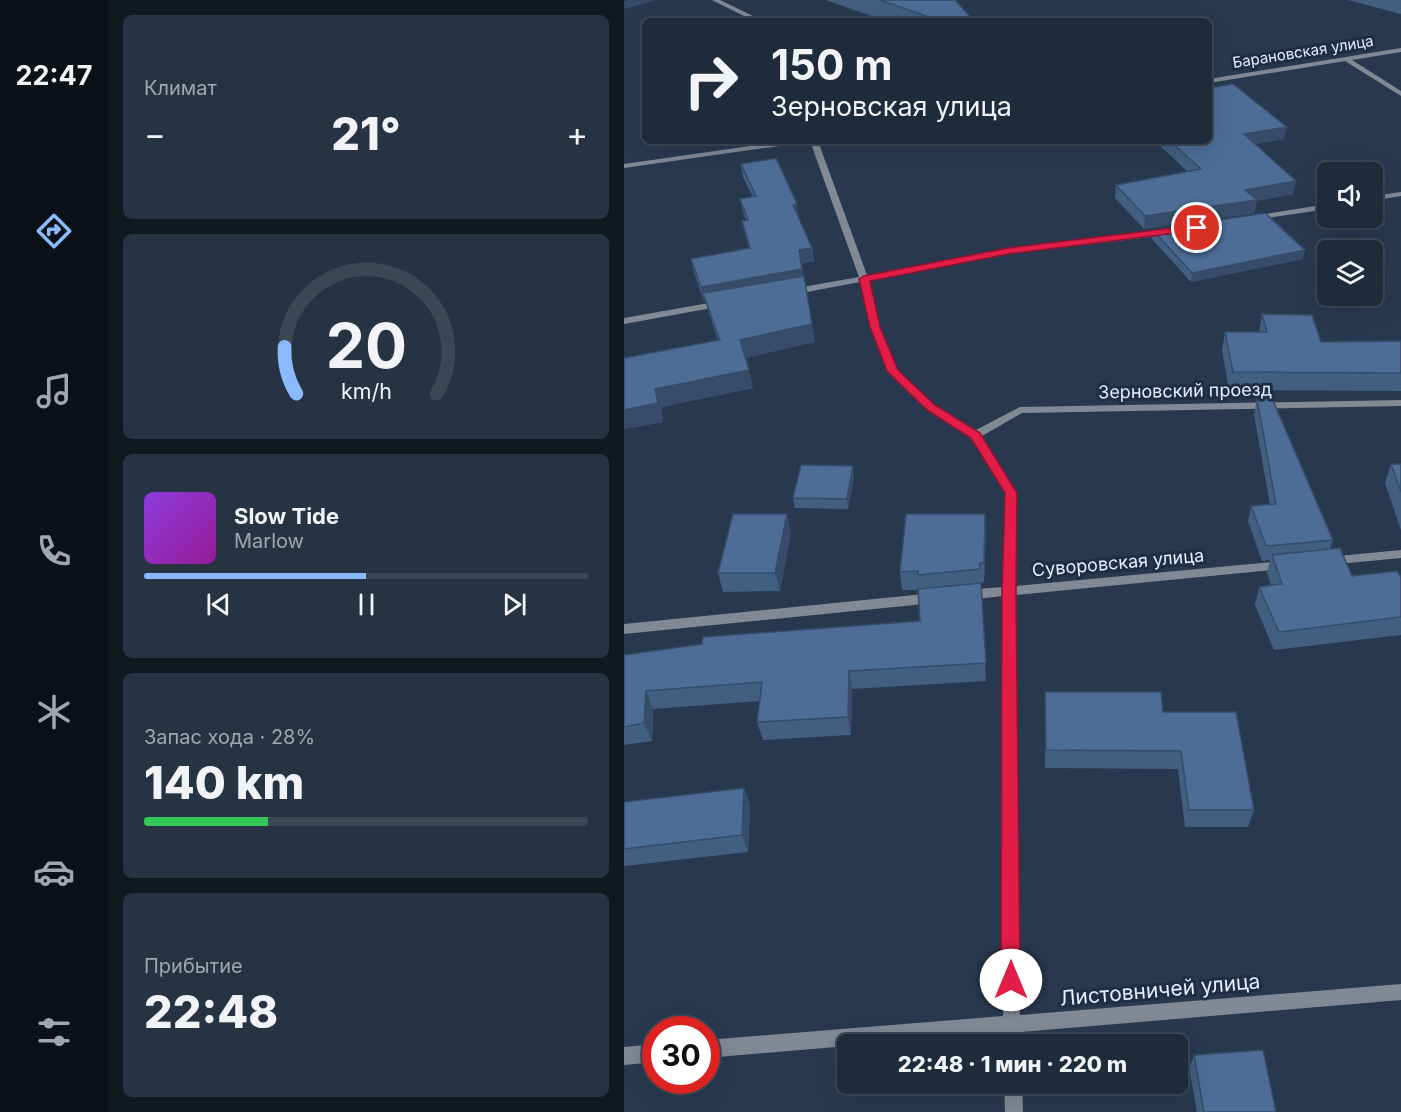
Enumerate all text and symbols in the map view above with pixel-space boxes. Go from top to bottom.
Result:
street label: Барановская улица [1231,31,1375,72]
text: 150 m [771,39,893,90]
icon: right [672,42,750,120]
text: 22:47 [16,59,93,92]
text: Климат [144,76,217,100]
text: Зерновская улица [771,90,1012,123]
text: 21° [331,106,401,161]
text: − [144,114,166,154]
text: + [566,114,588,154]
map controls [1317,162,1383,306]
button: sound [1317,162,1383,228]
pin [1171,202,1222,253]
icon: directions [33,210,75,252]
icon: arrive [1180,211,1213,244]
button: layers [1317,240,1383,306]
text: 20 [325,308,407,383]
icon: music [33,370,75,412]
text: km/h [341,378,391,404]
street label: Зерновский проезд [1098,378,1272,403]
text: Slow Tide [234,503,339,529]
text: Marlow [234,529,304,553]
icon: phone [33,530,75,572]
street label: Суворовская улица [1031,545,1205,580]
icon: previous [202,588,235,621]
icon: pause [350,588,383,621]
icon: next [498,588,531,621]
icon: climate [33,691,75,733]
text: Запас хода · 28% [144,725,315,749]
text: 140 km [144,755,304,810]
icon: car [33,851,75,893]
position arrow [979,948,1043,1012]
text: Прибытие [144,954,243,978]
street label: Листовничей улица [1059,968,1261,1011]
text: 22:48 [144,984,278,1039]
icon: filters [33,1011,75,1053]
speed limit sign: 30 [642,1016,720,1094]
text: 22:48 · 1 мин · 220 m [898,1051,1127,1077]

